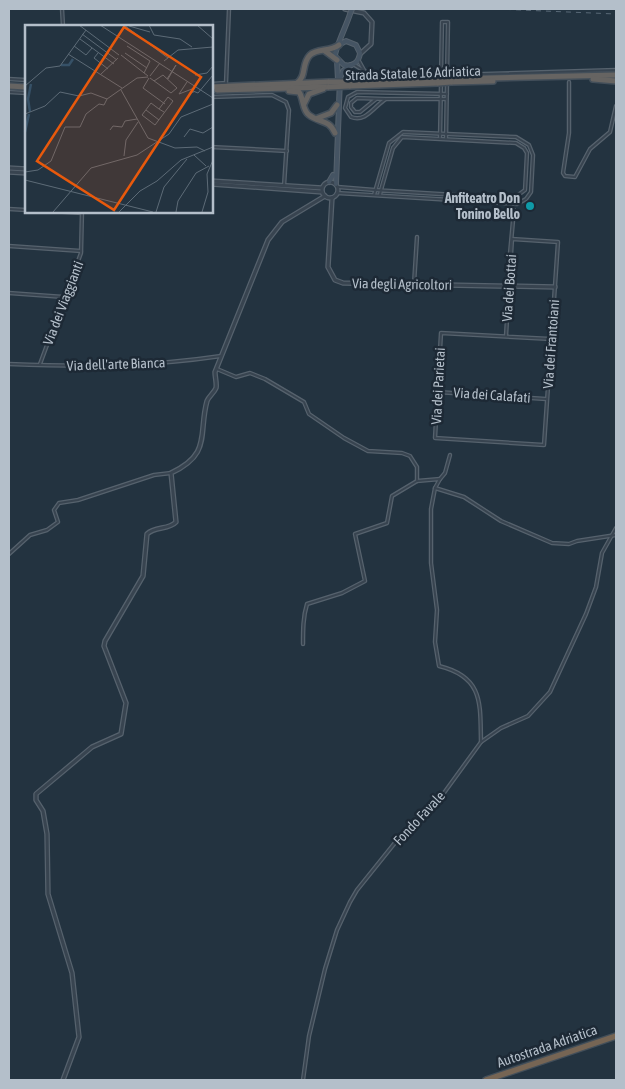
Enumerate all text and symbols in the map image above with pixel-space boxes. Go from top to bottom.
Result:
inset map [25,25,212,212]
street label: Strada Statale 16 Adriatica [345,63,481,83]
place label: Anfiteatro Don Tonino Bello [444,190,520,222]
marker: Anfiteatro Don Tonino Bello [524,200,536,212]
street label: Via dei Bottai [499,254,519,322]
street label: Via dei Viaggianti [40,259,86,347]
street label: Via degli Agricoltori [352,275,452,293]
street label: Via dei Frantoiani [540,299,562,389]
street label: Via dei Parietai [428,347,448,425]
street label: Via dell'arte Bianca [66,354,166,374]
street label: Via dei Calafati [453,384,531,406]
street label: Fondo Favale [390,788,448,848]
street label: Autostrada Adriatica [495,1021,599,1071]

